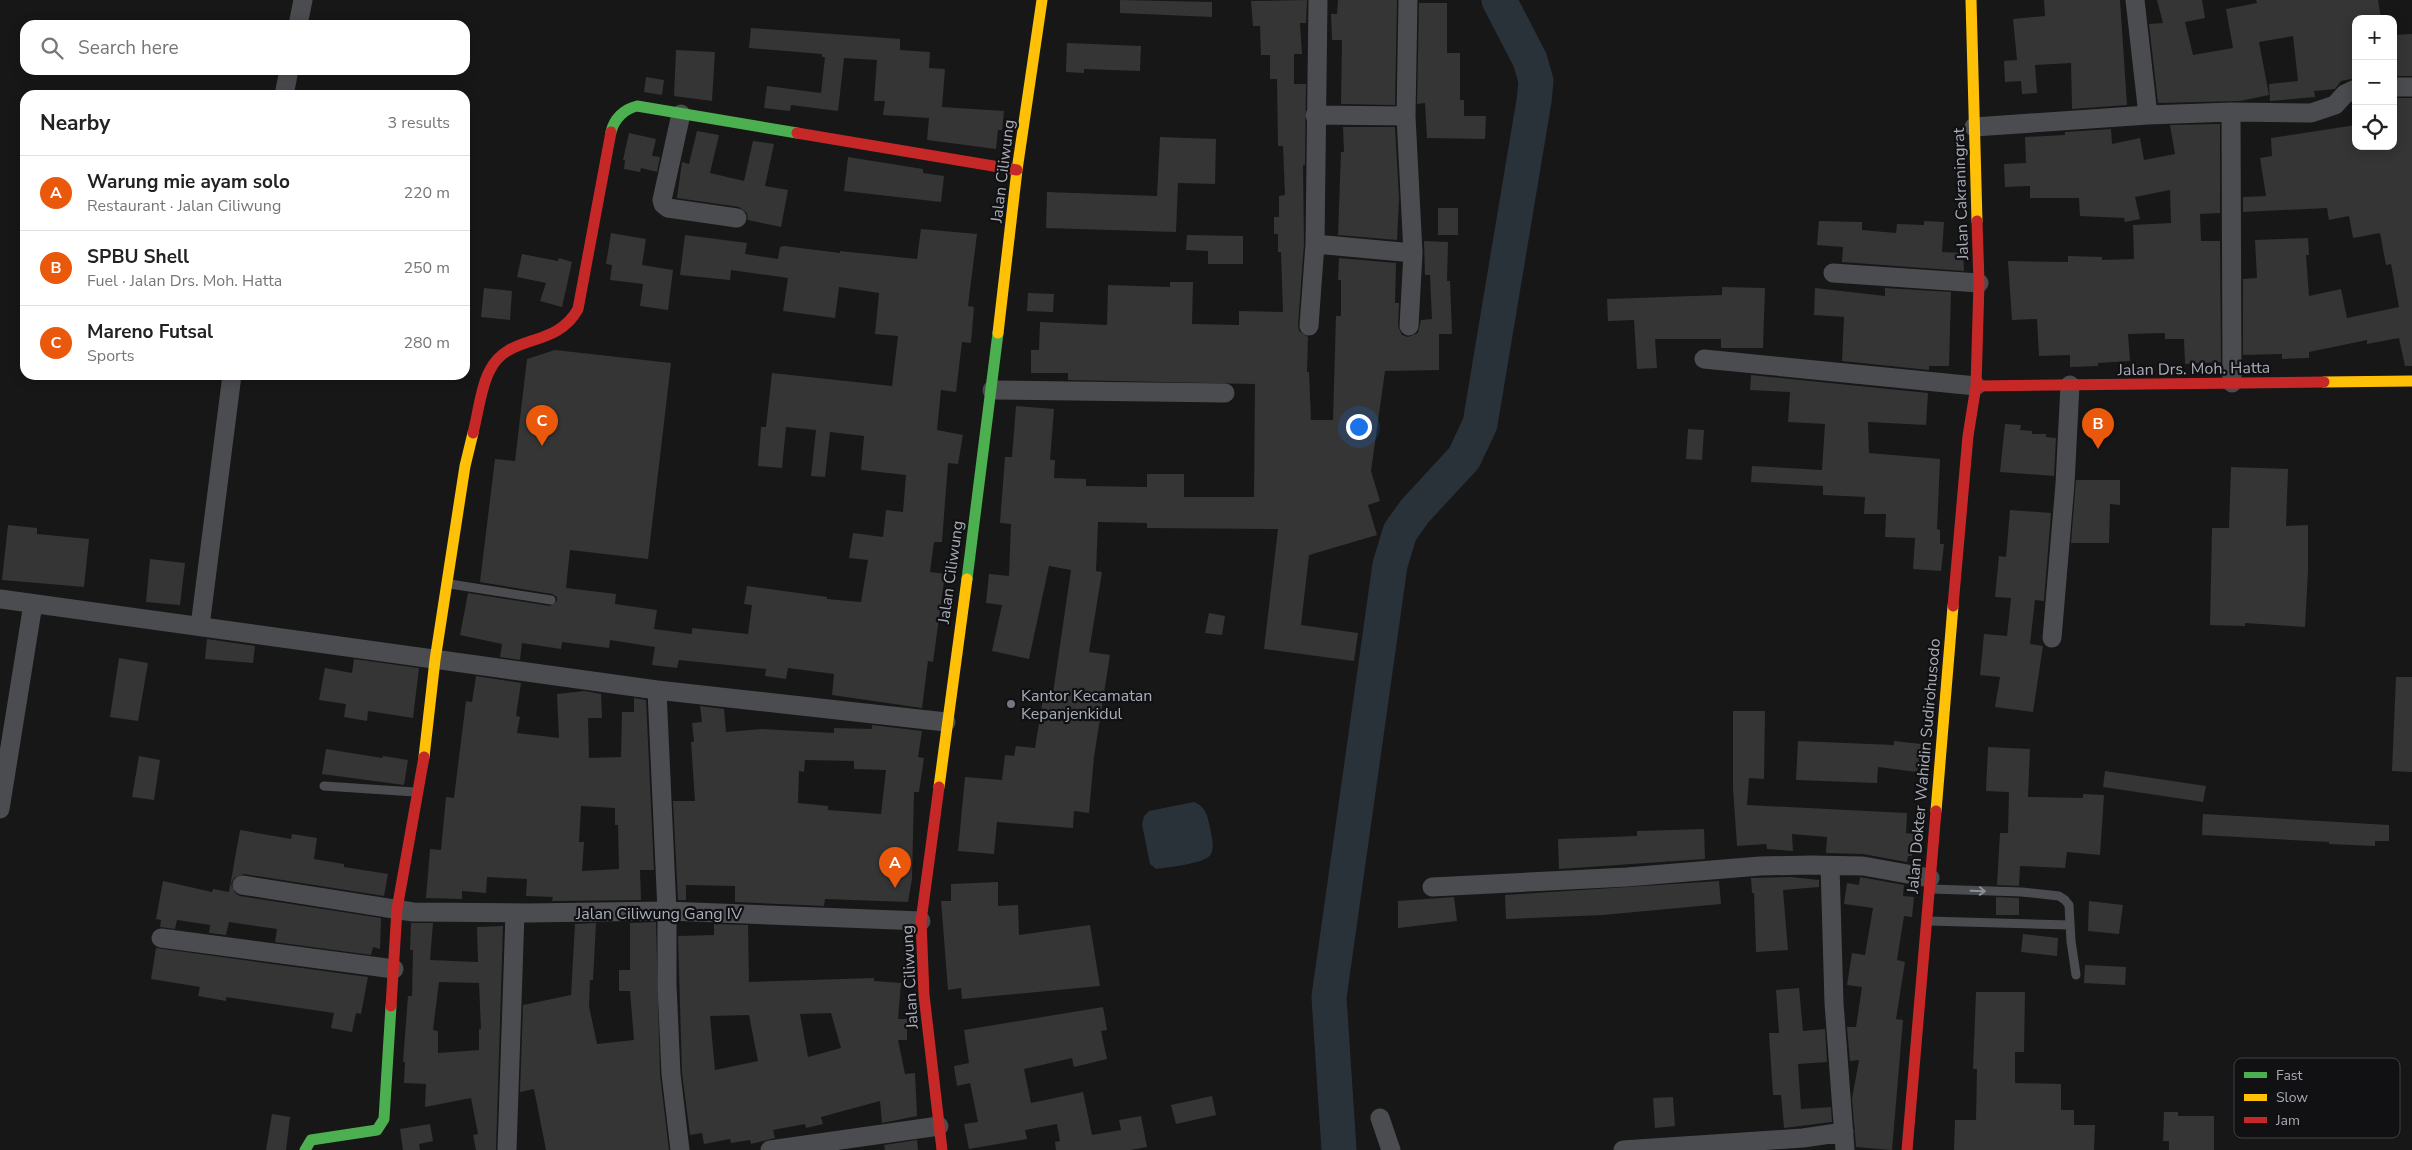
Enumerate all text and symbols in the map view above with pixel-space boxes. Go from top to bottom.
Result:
map controls [2352,15,2397,150]
button: + [2352,15,2397,60]
search box [20,20,470,75]
icon: search [38,34,66,62]
text: Search here [78,35,179,61]
button: − [2352,60,2397,105]
button: locate [2352,105,2397,150]
text: Nearby [40,109,110,137]
text: 3 results [388,112,450,134]
street label: Jalan Ciliwung [986,118,1020,225]
street label: Jalan Cakraningrat [1948,127,1974,261]
text: Warung mie ayam solo [87,169,290,195]
text: A [50,182,62,204]
text: 220 m [403,182,450,204]
text: Restaurant · Jalan Ciliwung [87,195,281,217]
text: SPBU Shell [87,244,189,270]
text: B [50,257,62,279]
text: 250 m [403,257,450,279]
text: Fuel · Jalan Drs. Moh. Hatta [87,270,282,292]
text: Mareno Futsal [87,319,213,345]
text: C [51,332,61,354]
text: 280 m [403,332,450,354]
text: Sports [87,345,135,367]
street label: Jalan Drs. Moh. Hatta [2117,357,2270,381]
pin: C [526,405,558,446]
pin: B [2082,408,2114,449]
your location [1346,414,1372,440]
street label: Jalan Ciliwung [933,519,969,626]
street label: Jalan Dokter Wahidin Sudirohusodo [1902,638,1946,896]
place label: Kantor Kecamatan Kepanjenkidul [1021,685,1152,725]
marker: Kantor Kecamatan Kepanjenkidul [1005,698,1017,710]
pin: A [879,847,911,888]
one-way arrow [1969,886,1985,895]
street label: Jalan Ciliwung Gang IV [575,903,743,925]
street label: Jalan Ciliwung [896,924,924,1030]
legend [2234,1058,2400,1138]
text: Fast [2276,1066,2302,1085]
text: Slow [2276,1088,2308,1107]
text: Jam [2275,1111,2300,1130]

